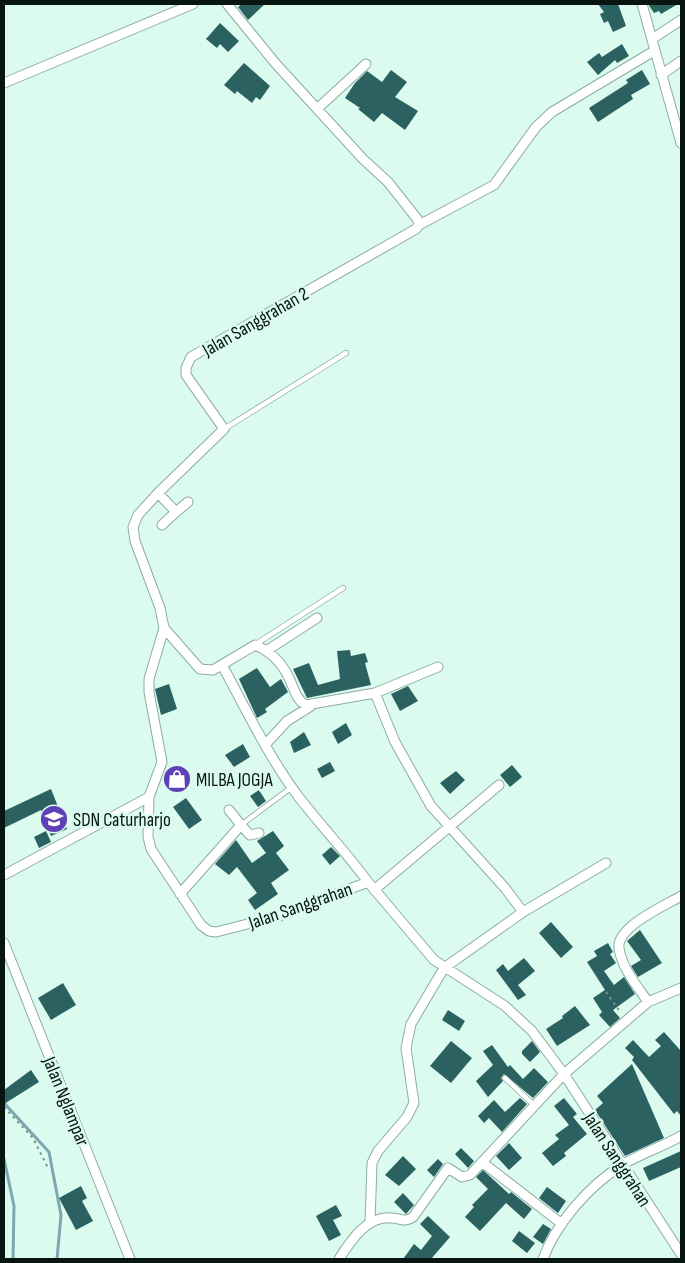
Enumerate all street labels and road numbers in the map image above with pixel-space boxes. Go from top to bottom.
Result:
street label: Jalan Sanggrahan 2 [198,283,313,362]
street label: Jalan Sanggrahan [245,878,355,935]
street label: Jalan Nglampar [37,1053,94,1150]
street label: Jalan Sanggrahan [577,1107,656,1211]

